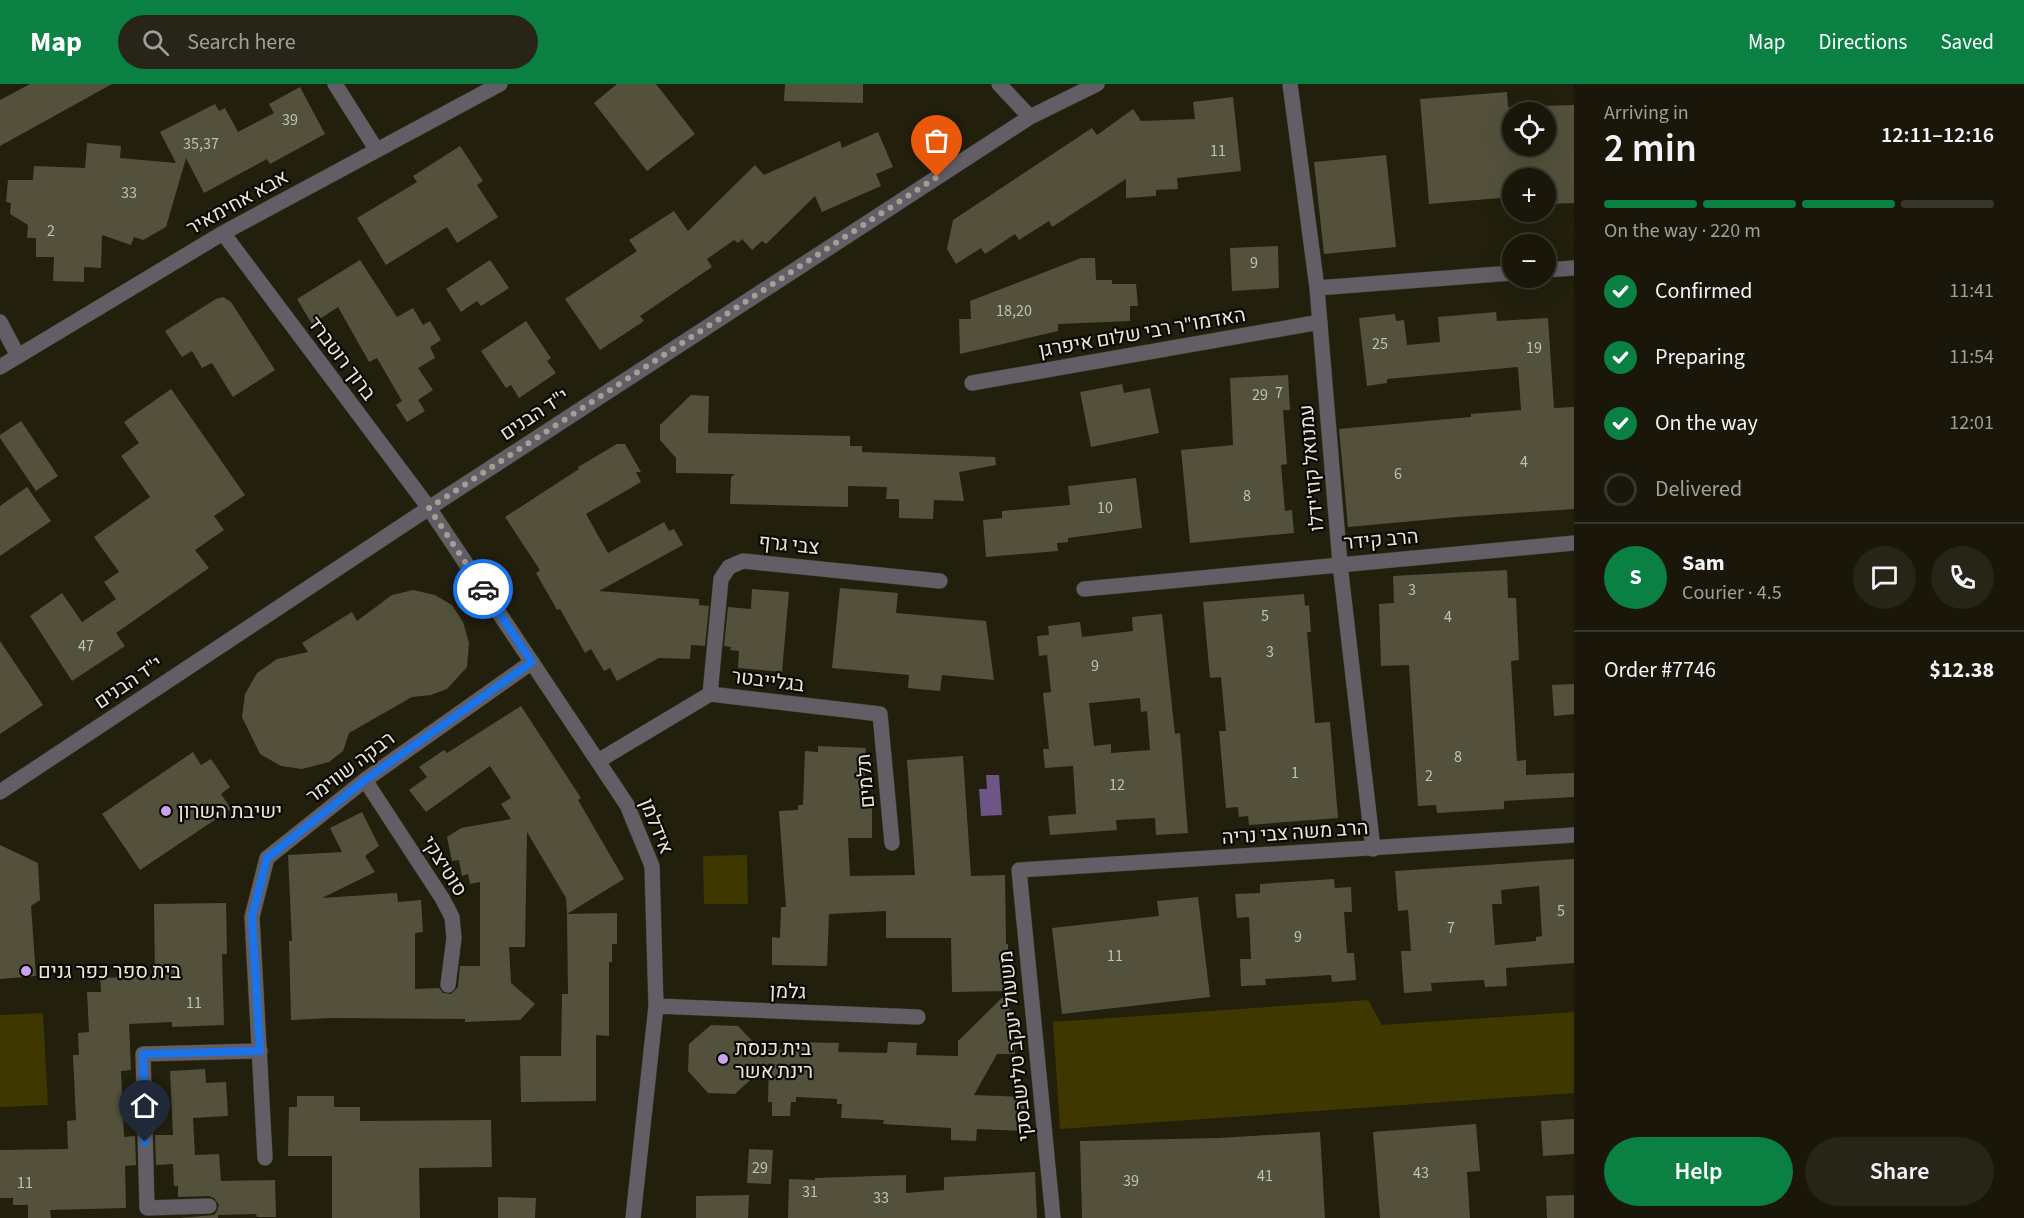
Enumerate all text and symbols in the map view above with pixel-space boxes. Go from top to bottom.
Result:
search box [118,15,538,69]
text: Map [30,22,82,62]
icon: search [139,26,172,59]
text: Search here [187,26,296,58]
text: Map [1748,27,1786,57]
text: Directions [1819,27,1907,57]
text: Saved [1940,27,1994,57]
text: Arriving in [1604,99,1689,127]
map controls [1502,102,1556,288]
button: locate [1502,102,1556,156]
house number: 39 [282,109,298,131]
pin [911,115,962,177]
text: 12:11–12:16 [1881,119,1994,151]
text: 2 min [1604,121,1697,177]
icon: bag [920,124,953,157]
house number: 35,37 [183,133,219,155]
house number: 11 [1210,140,1226,162]
street label: אבא אחימאיר [181,163,294,242]
button: + [1502,168,1556,222]
house number: 33 [121,182,137,204]
text: On the way · 220 m [1604,217,1761,245]
house number: 2 [47,220,55,242]
button: − [1502,234,1556,288]
house number: 9 [1250,252,1258,274]
icon: check [1604,275,1637,308]
text: Confirmed [1655,275,1752,307]
text: 11:41 [1949,277,1994,305]
house number: 18,20 [996,300,1032,322]
street label: האדמו"ר רבי שלום איפרגן [1036,301,1248,365]
street label: ברוך רוטברד [300,311,382,407]
house number: 25 [1372,333,1388,355]
house number: 19 [1526,337,1542,359]
icon: check [1604,341,1637,374]
text: Preparing [1655,341,1745,373]
text: 11:54 [1949,343,1994,371]
street label: י"ד הבנים [495,382,575,448]
house number: 7 [1275,382,1283,404]
house number: 29 [1252,384,1268,406]
street label: עמנואל קוז'ידלו [1292,403,1331,533]
icon: check [1604,407,1637,440]
text: On the way [1655,407,1758,439]
text: 12:01 [1949,409,1994,437]
house number: 4 [1520,451,1528,473]
house number: 6 [1394,463,1402,485]
text: Delivered [1655,473,1742,505]
house number: 8 [1243,485,1251,507]
house number: 10 [1097,497,1113,519]
street label: הרב קידר [1343,523,1420,557]
street label: צבי גרף [757,528,821,562]
button: chat [1853,546,1916,609]
button: phone [1931,546,1994,609]
text: Sam [1682,547,1725,579]
courier [453,559,513,619]
text: S [1629,561,1642,593]
icon: car [467,573,500,606]
house number: 3 [1408,579,1416,601]
text: Courier · 4.5 [1682,579,1782,607]
house number: 5 [1261,605,1269,627]
house number: 4 [1444,606,1452,628]
house number: 47 [78,635,94,657]
house number: 3 [1266,641,1274,663]
street label: י"ד הבנים [89,650,168,716]
text: Order #7746 [1604,654,1716,686]
text: $12.38 [1929,654,1994,686]
house number: 9 [1091,655,1099,677]
street label: בגלייבטר [730,663,806,699]
street label: רבקה שווימר [300,725,401,811]
house number: 8 [1454,746,1462,768]
street label: תלמים [850,753,882,809]
house number: 1 [1291,762,1299,784]
house number: 2 [1425,765,1433,787]
house number: 12 [1109,774,1125,796]
street label: אידלמן [632,794,680,859]
place label: ישיבת השרון [178,798,282,826]
marker: ישיבת השרון [159,804,173,818]
street label: הרב משה צבי נריה [1221,814,1369,852]
street label: סוטיצקי [415,831,474,902]
house number: 5 [1557,900,1565,922]
house number: 7 [1447,917,1455,939]
house number: 9 [1294,926,1302,948]
house number: 11 [1107,945,1123,967]
street label: משעול יעקב טלישבסקי [992,949,1040,1142]
place label: בית ספר כפר גנים [38,958,181,986]
marker: בית ספר כפר גנים [19,964,33,978]
street label: גלמן [769,977,807,1007]
house number: 11 [186,992,202,1014]
place label: בית כנסת רינת אשר [735,1035,813,1086]
marker: בית כנסת רינת אשר [716,1052,730,1066]
pin [119,1080,170,1142]
icon: home [128,1089,161,1122]
button: Help [1604,1137,1793,1206]
button: Share [1805,1137,1994,1206]
house number: 29 [752,1157,768,1179]
house number: 43 [1413,1162,1429,1184]
house number: 41 [1257,1165,1273,1187]
house number: 39 [1123,1170,1139,1192]
house number: 11 [17,1172,33,1194]
house number: 31 [802,1181,818,1203]
house number: 33 [873,1187,889,1209]

